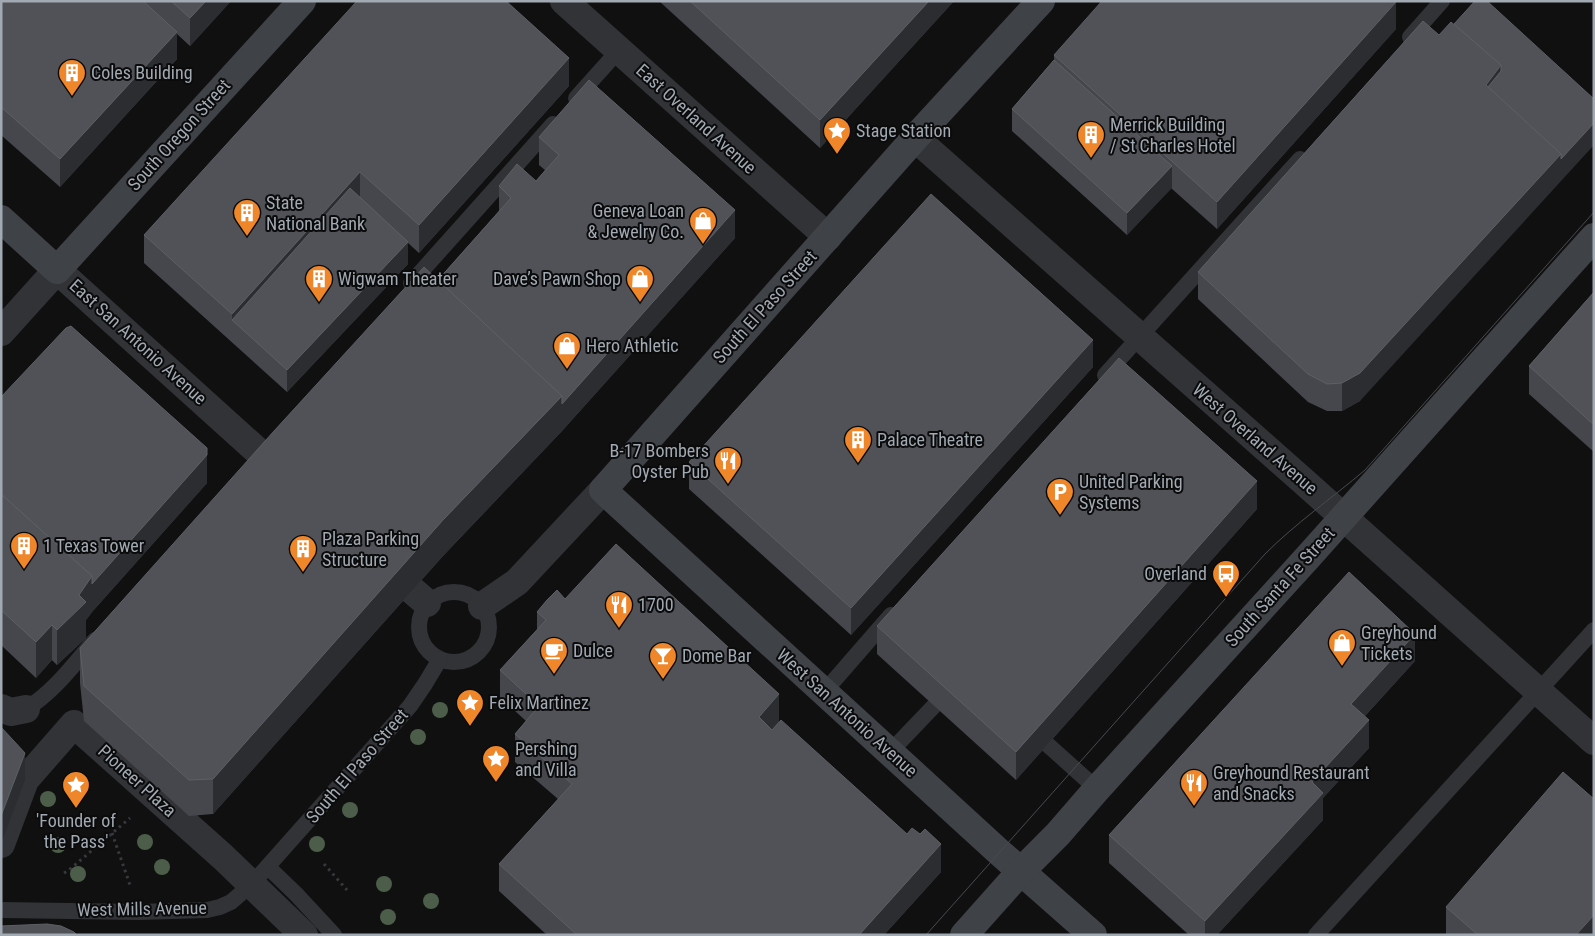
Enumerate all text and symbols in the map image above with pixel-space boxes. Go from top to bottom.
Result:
building icon: Coles Building [57,58,87,97]
street label: East Overland Avenue [632,59,761,178]
place label: Coles Building [91,62,193,83]
street label: South Oregon Street [123,75,234,195]
place label: Merrick Building / St Charles Hotel [1110,114,1236,156]
place icon: Stage Station [822,116,852,155]
place label: Stage Station [856,120,951,141]
building icon: Merrick Building / St Charles Hotel [1076,120,1106,159]
place label: State National Bank [266,192,365,234]
building icon: State National Bank [232,198,262,237]
place label: Geneva Loan & Jewelry Co. [587,200,684,242]
shop icon: Geneva Loan & Jewelry Co. [688,206,718,245]
street label: South El Paso Street [708,246,821,367]
building icon: Wigwam Theater [304,264,334,303]
shop icon: Dave’s Pawn Shop [625,264,655,303]
place label: Wigwam Theater [338,268,457,289]
place label: Dave’s Pawn Shop [493,268,621,289]
street label: East San Antonio Avenue [65,275,211,409]
shop icon: Hero Athletic [552,331,582,370]
place label: Hero Athletic [586,335,679,356]
street label: West Overland Avenue [1189,379,1322,498]
building icon: Palace Theatre [843,425,873,464]
place label: Palace Theatre [877,429,983,450]
place label: B-17 Bombers Oyster Pub [609,440,709,482]
restaurant icon: B-17 Bombers Oyster Pub [713,446,743,485]
place label: United Parking Systems [1079,471,1183,513]
parking icon: United Parking Systems [1045,477,1075,516]
street label: South Santa Fe Street [1221,523,1339,651]
place label: Plaza Parking Structure [322,528,419,570]
building icon: 1 Texas Tower [9,531,39,570]
building icon: Plaza Parking Structure [288,534,318,573]
place label: 1 Texas Tower [43,535,145,556]
bus stop icon: Overland [1211,559,1241,598]
place label: Overland [1144,563,1207,584]
restaurant icon: 1700 [604,590,634,629]
place label: 1700 [638,594,674,615]
place label: Greyhound Tickets [1361,622,1437,664]
shop icon: Greyhound Tickets [1327,628,1357,667]
cafe icon: Dulce [539,636,569,675]
place label: Dulce [573,640,613,661]
bar icon: Dome Bar [648,641,678,680]
street label: West San Antonio Avenue [773,644,922,781]
place label: Dome Bar [682,645,752,666]
place icon: Felix Martinez [455,688,485,727]
place label: Felix Martinez [489,692,589,713]
street label: South El Paso Street [301,704,412,827]
place label: Pershing and Villa [515,738,577,780]
street label: Pioneer Plaza [94,740,181,821]
place icon: Pershing and Villa [481,744,511,783]
place label: Greyhound Restaurant and Snacks [1213,762,1370,804]
restaurant icon: Greyhound Restaurant and Snacks [1179,768,1209,807]
place icon: 'Founder of the Pass' [61,770,91,809]
place label: 'Founder of the Pass' [36,810,116,852]
street label: West Mills Avenue [77,897,207,920]

